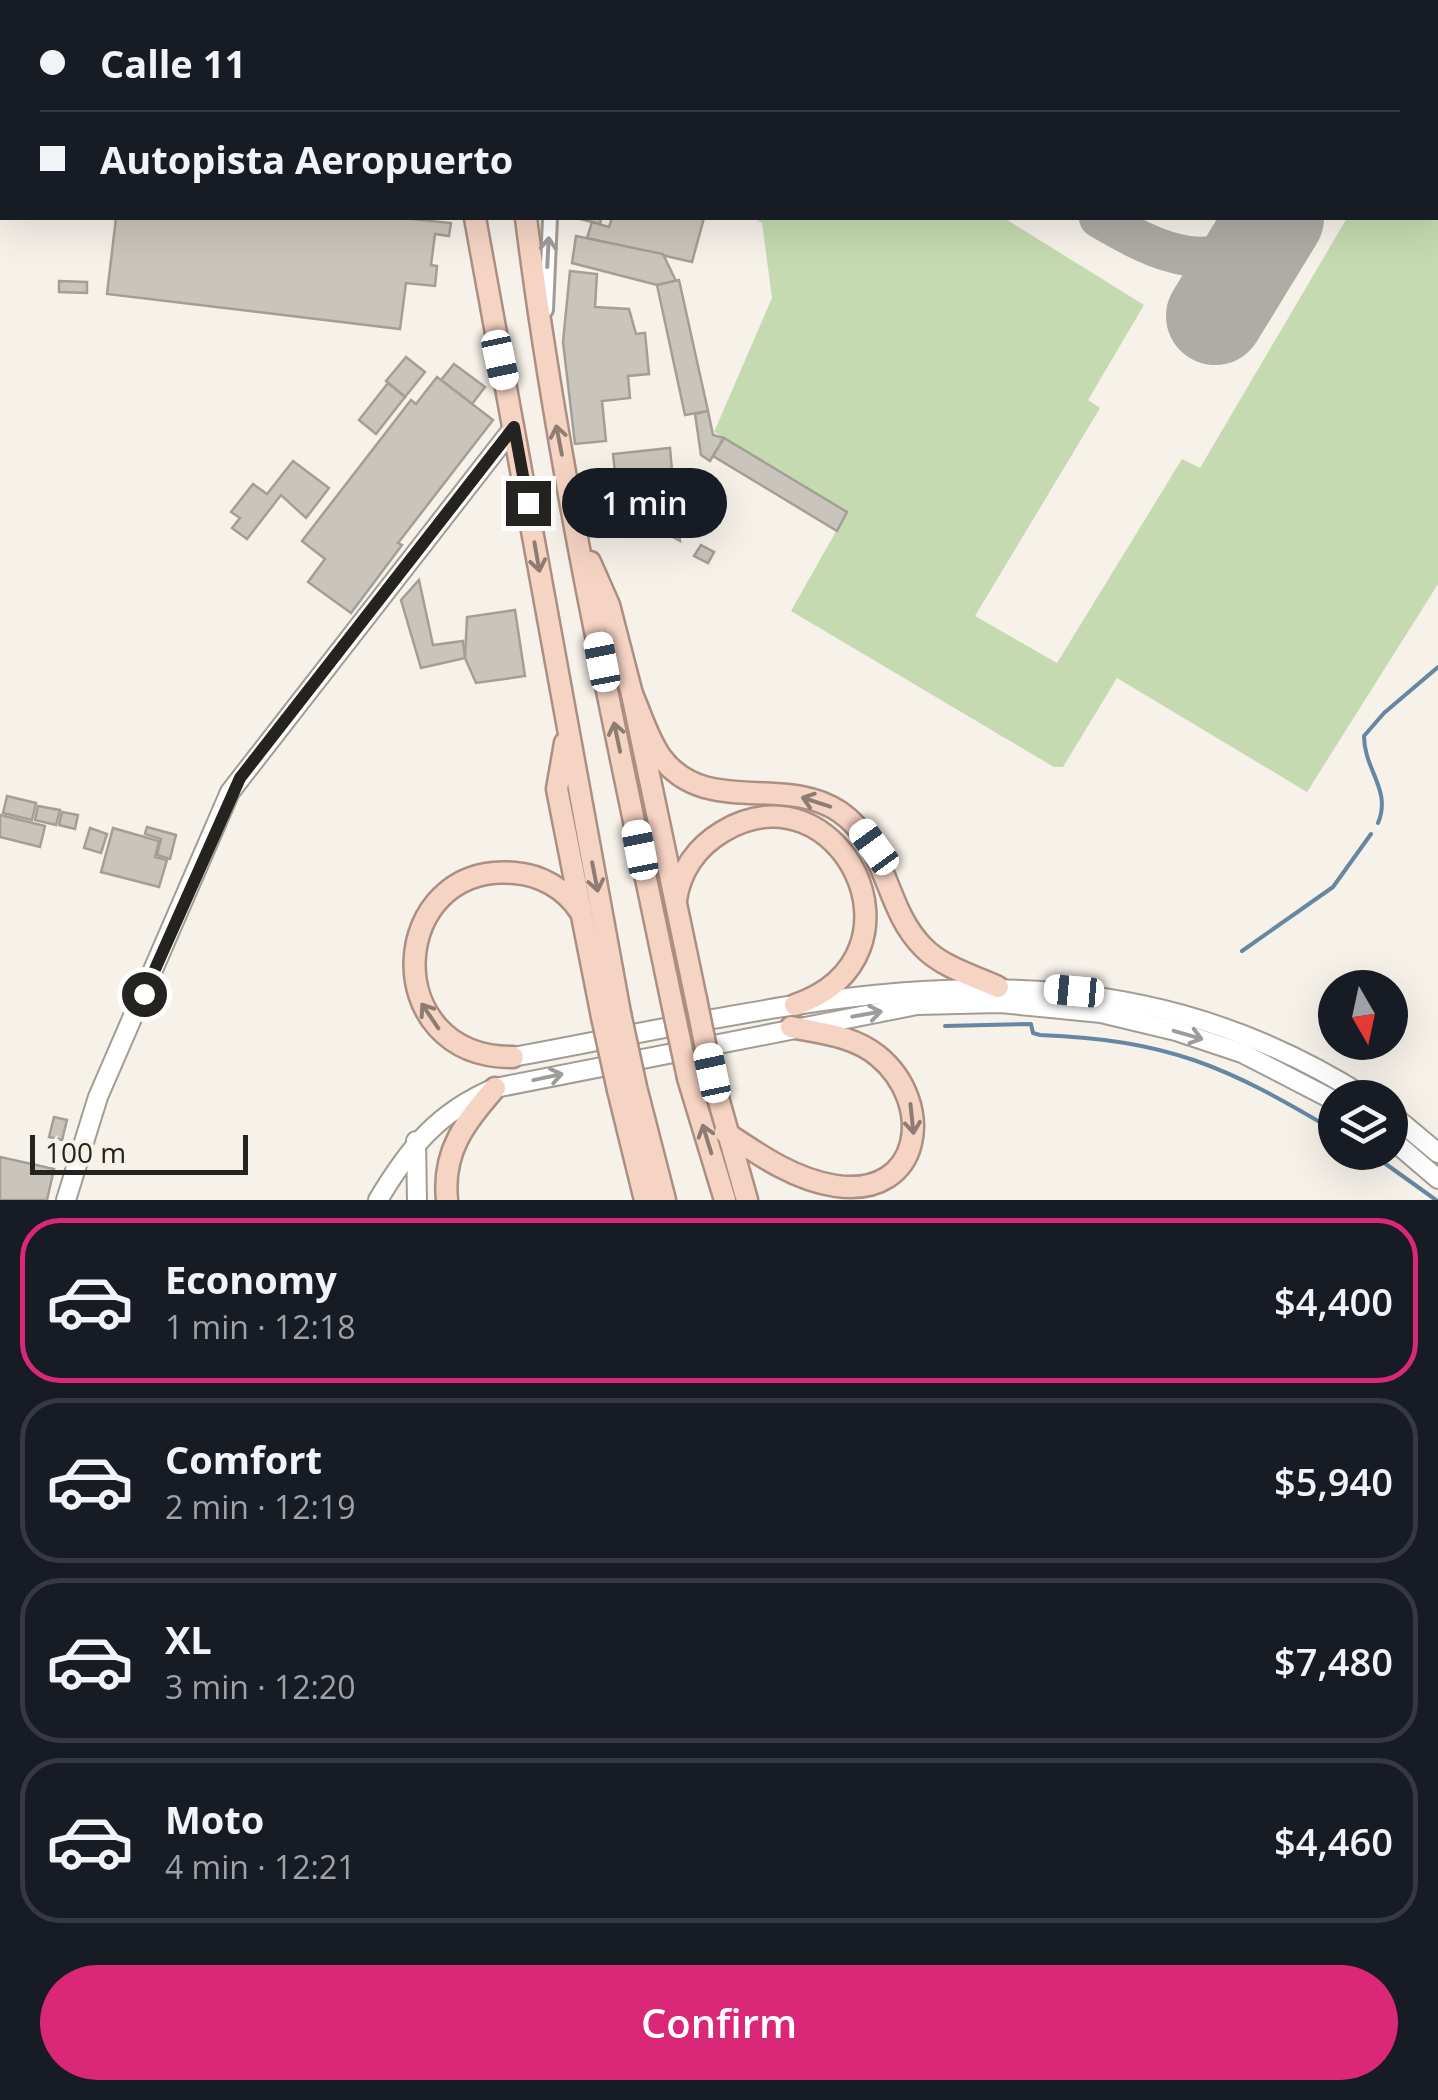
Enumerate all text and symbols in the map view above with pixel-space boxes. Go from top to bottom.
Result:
text: Calle 11 [100,37,246,89]
text: Autopista Aeropuerto [100,133,513,185]
one-way arrow [539,237,558,269]
car [479,328,521,392]
one-way arrow [549,424,568,457]
callout: 1 min [563,468,728,538]
route end [506,481,551,526]
text: 1 min [601,481,688,524]
one-way arrow [528,540,547,573]
car [582,630,622,694]
one-way arrow [607,721,626,753]
one-way arrow [801,792,833,810]
car [844,814,904,880]
car [620,818,660,882]
one-way arrow [586,860,605,893]
north arrow [1318,970,1408,1060]
map controls [1318,970,1408,1170]
route start [122,972,167,1017]
car [1043,973,1105,1009]
one-way arrow [420,1002,441,1030]
one-way arrow [850,1004,883,1023]
one-way arrow [1172,1027,1203,1045]
car [691,1041,733,1105]
one-way arrow [531,1067,563,1086]
button: layers [1318,1080,1408,1170]
one-way arrow [903,1102,922,1134]
one-way arrow [697,1124,715,1155]
scale bar [30,1130,248,1174]
text: 100 m [45,1133,126,1171]
text: Economy [165,1253,337,1305]
icon: car [45,1256,135,1346]
text: $4,400 [1274,1275,1393,1327]
text: 1 min · 12:18 [165,1305,356,1348]
text: Comfort [165,1433,322,1485]
icon: car [45,1436,135,1526]
text: $5,940 [1274,1455,1393,1507]
text: 2 min · 12:19 [165,1485,356,1528]
text: XL [165,1613,212,1665]
icon: car [45,1616,135,1706]
text: $7,480 [1274,1635,1393,1687]
text: 3 min · 12:20 [165,1665,356,1708]
text: Moto [165,1793,264,1845]
icon: car [45,1796,135,1886]
text: $4,460 [1274,1815,1393,1867]
text: 4 min · 12:21 [165,1845,356,1888]
button: Confirm [40,1965,1398,2080]

